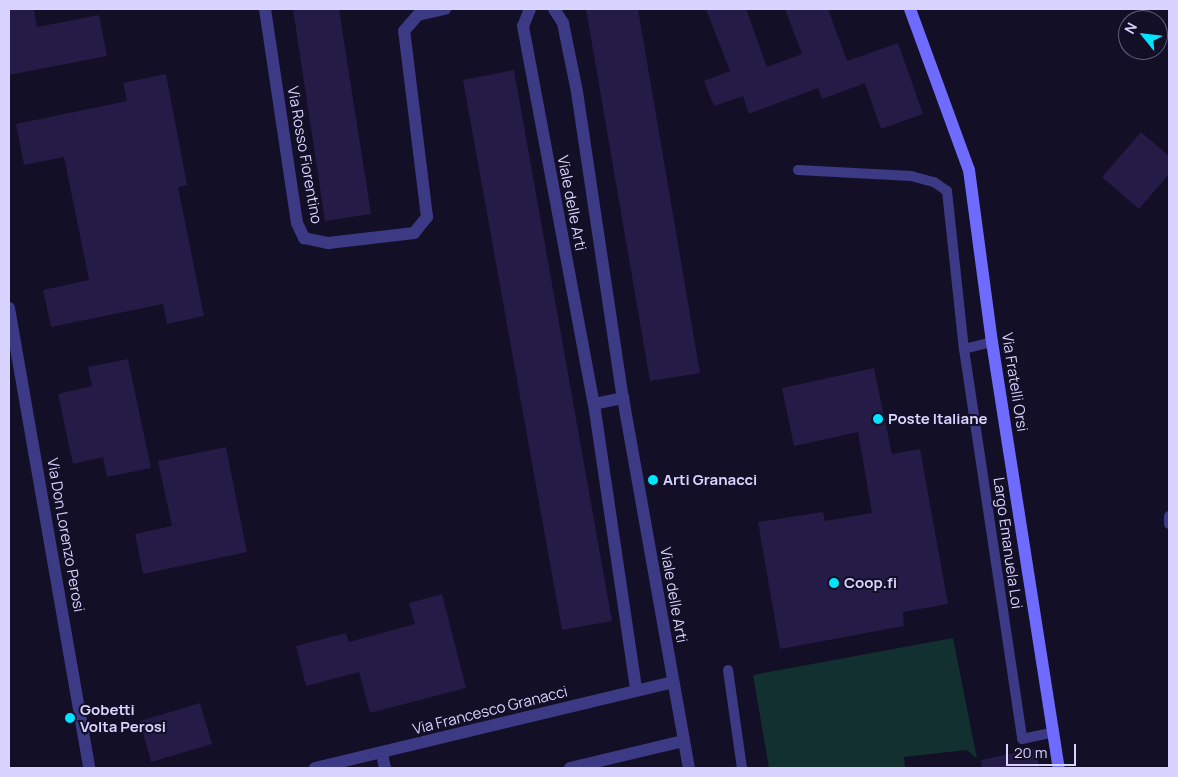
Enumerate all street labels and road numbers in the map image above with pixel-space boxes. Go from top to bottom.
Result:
street label: Via Rosso Fiorentino [284,85,326,225]
street label: Viale delle Arti [554,154,590,252]
street label: Via Fratelli Orsi [998,331,1032,433]
street label: Via Don Lorenzo Perosi [44,457,88,613]
street label: Largo Emanuela Loi [990,476,1026,610]
street label: Viale delle Arti [657,546,691,644]
street label: Via Francesco Granacci [411,682,569,738]

